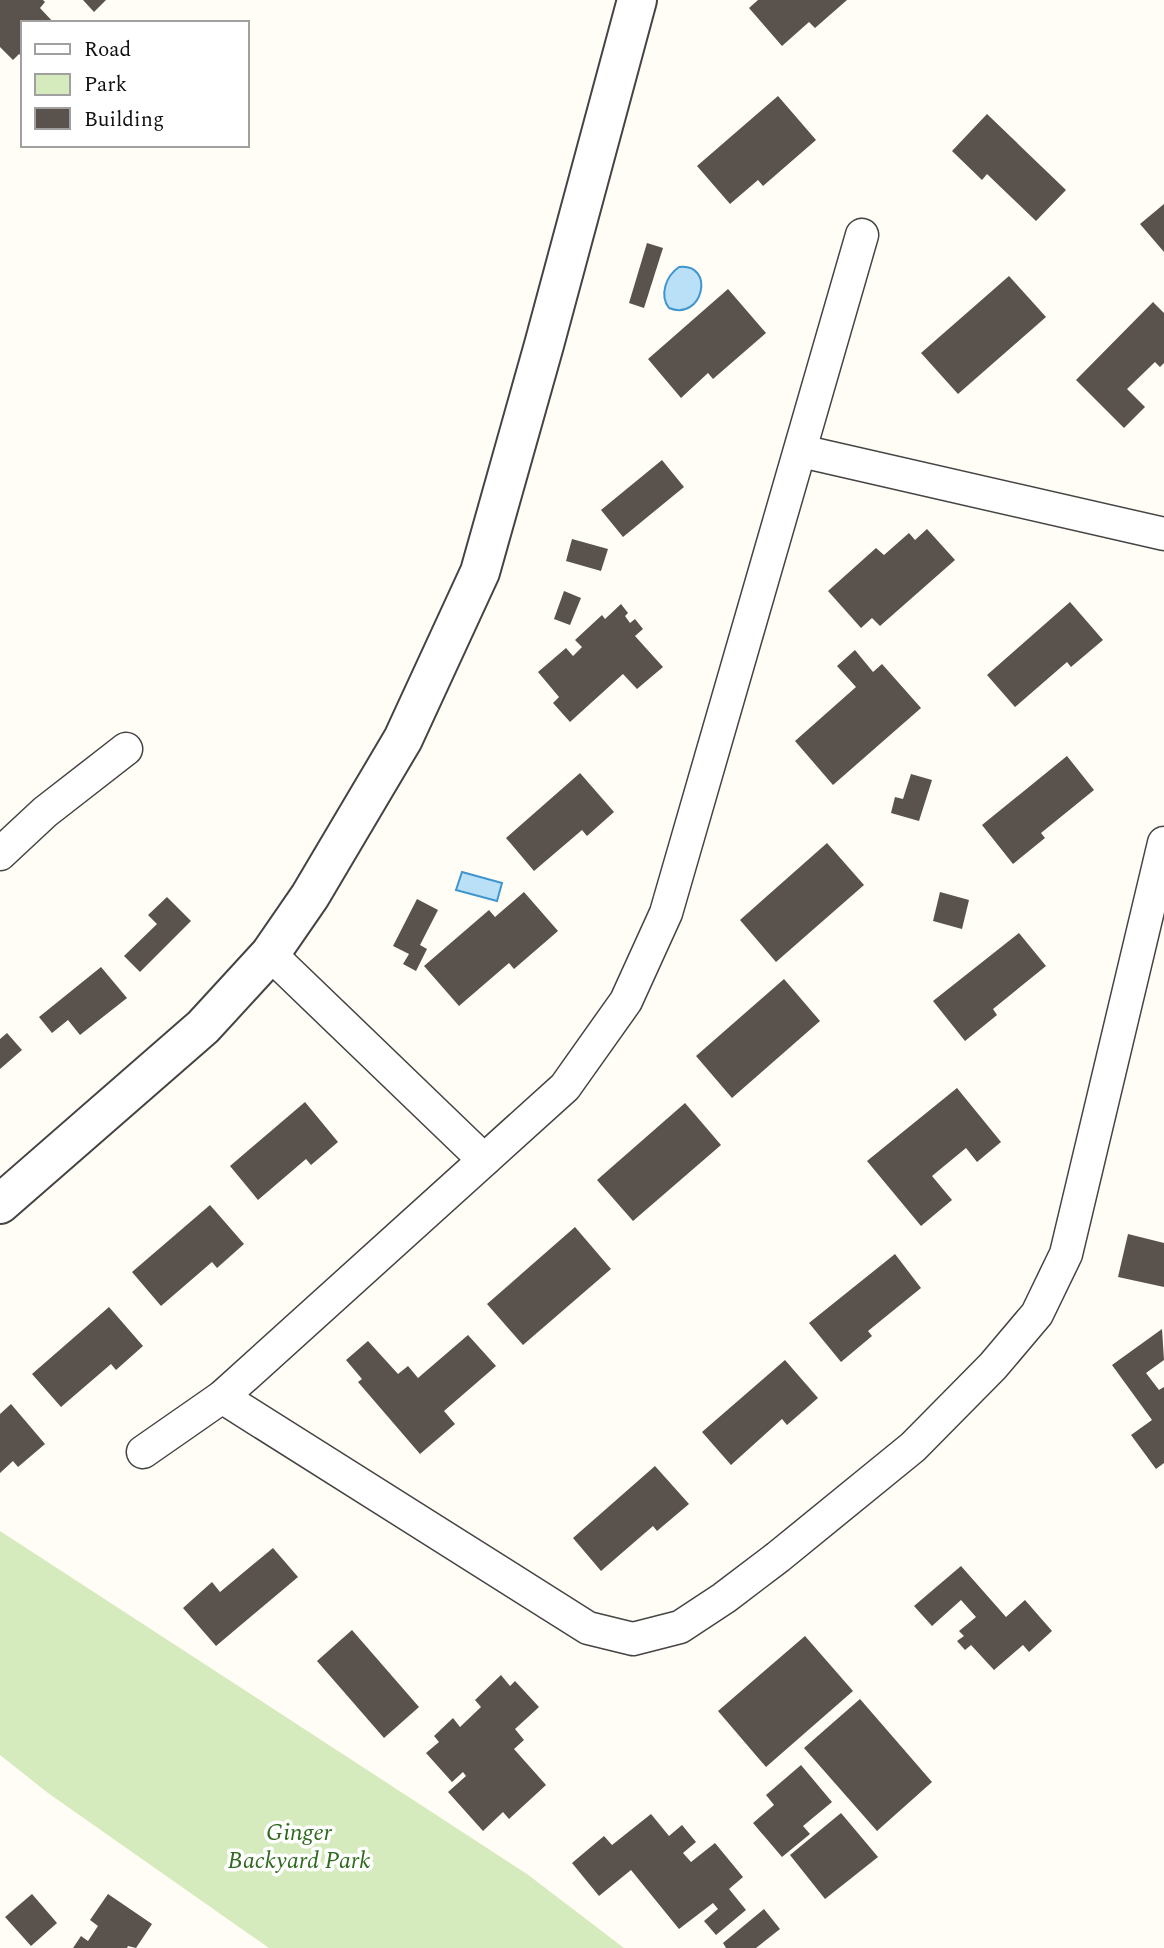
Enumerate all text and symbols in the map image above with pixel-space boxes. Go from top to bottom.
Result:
legend [21,21,248,147]
text: Road [84,34,131,66]
text: Park [84,69,128,101]
text: Building [84,104,164,136]
park label: Ginger Backyard Park [228,1815,370,1879]

